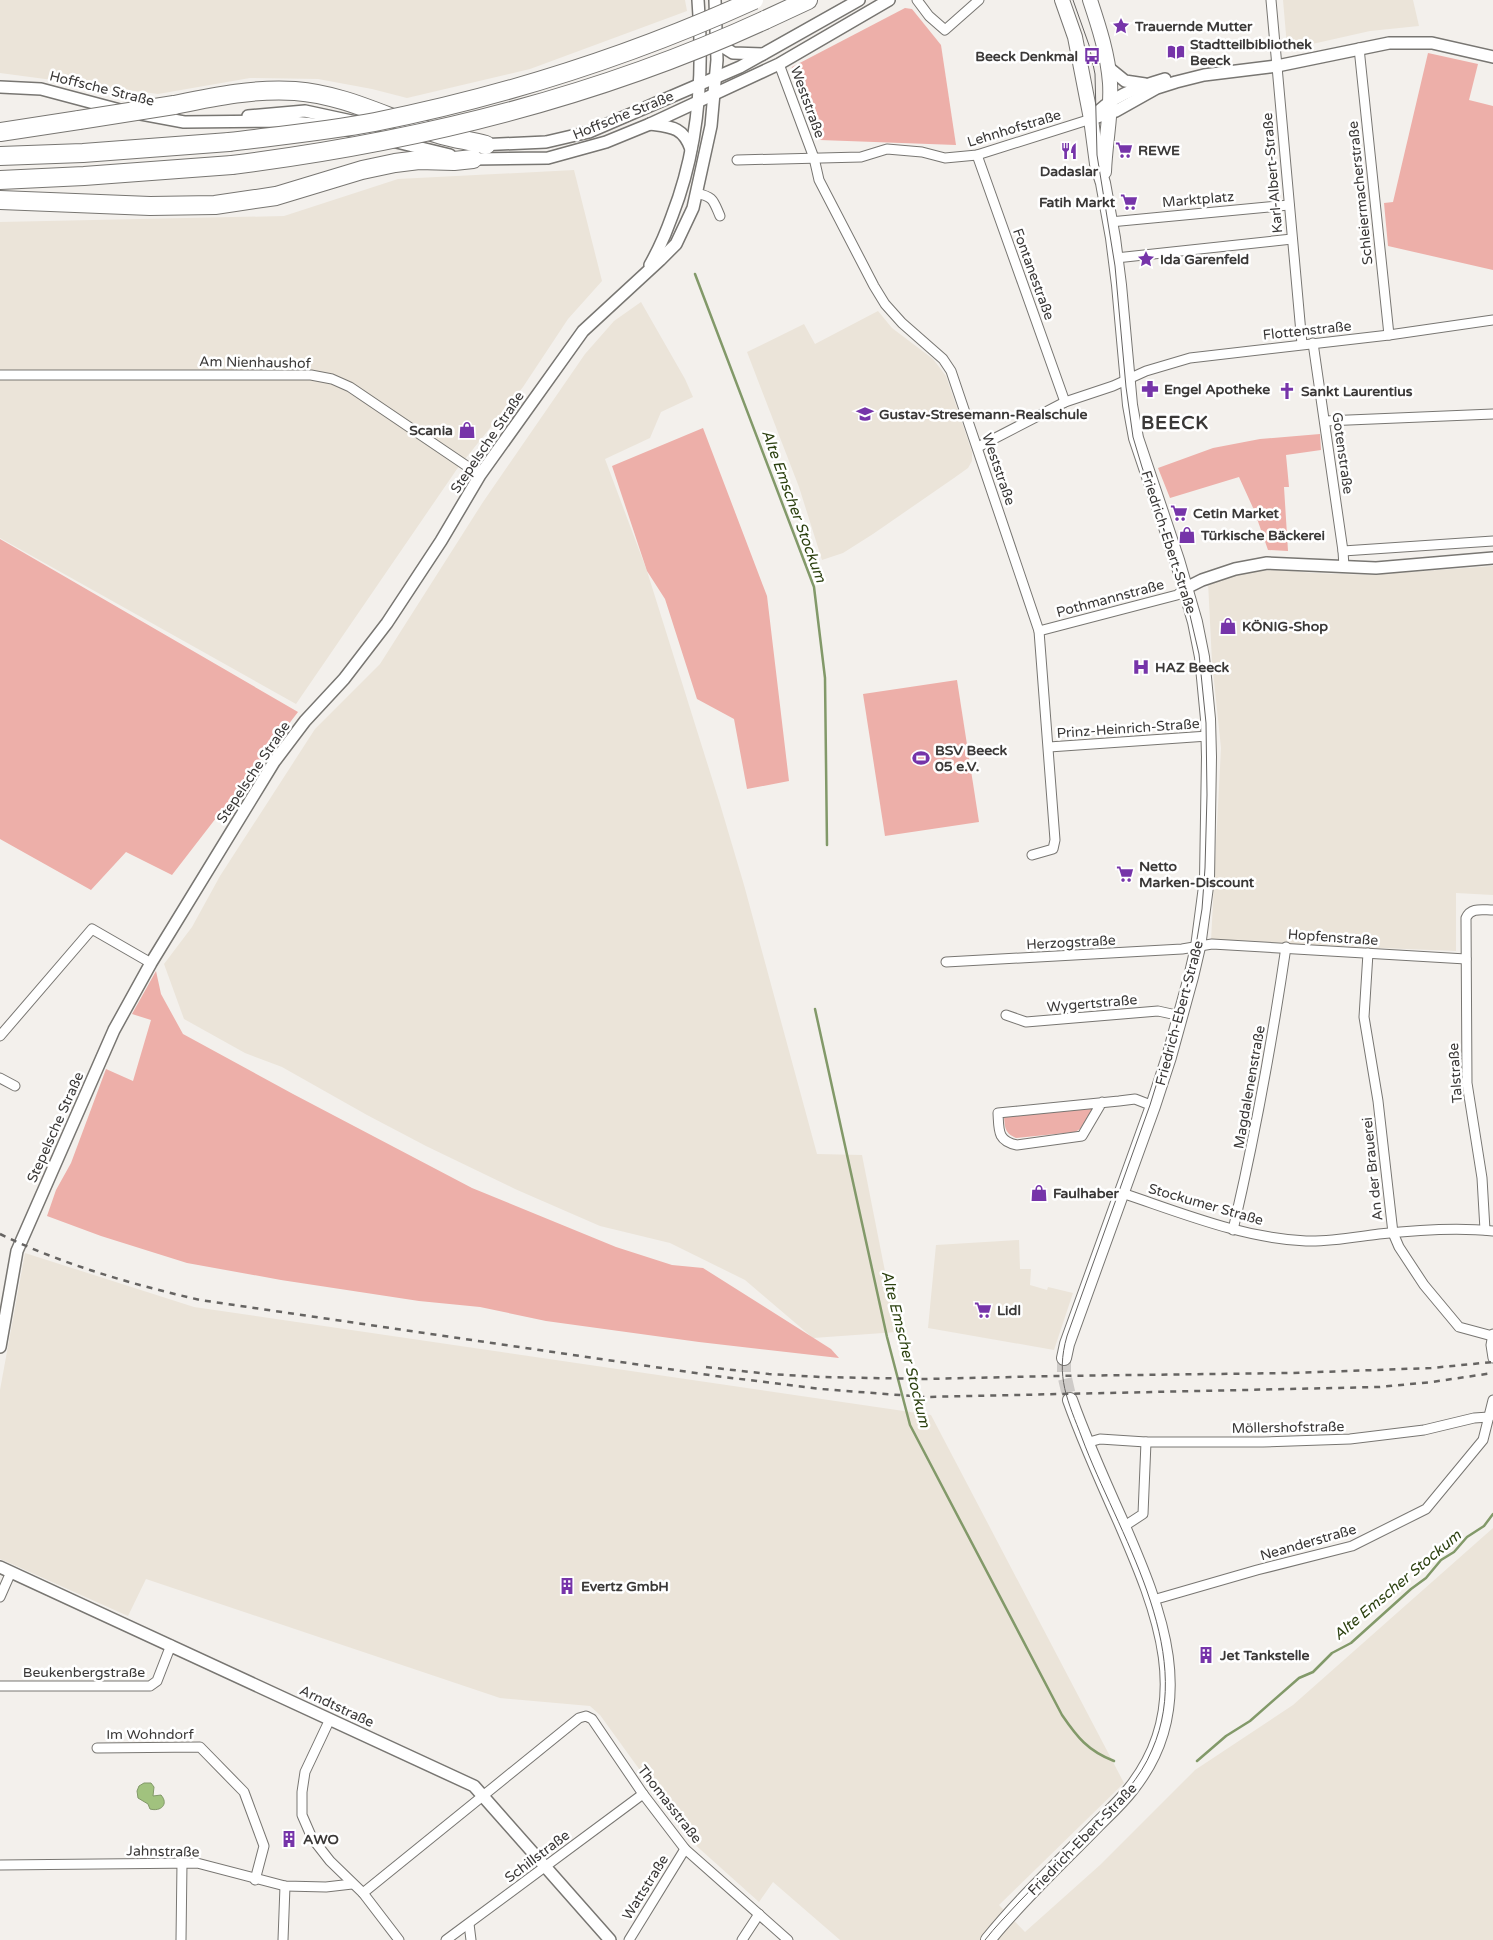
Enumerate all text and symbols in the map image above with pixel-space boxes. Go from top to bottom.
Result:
place icon: Trauernde Mutter [1111,16,1131,36]
place label: Trauernde Mutter [1134,18,1253,35]
place label: Stadtteilbibliothek Beeck [1190,36,1312,69]
library icon: Stadtteilbibliothek Beeck [1166,42,1186,62]
bus stop icon: Beeck Denkmal [1082,46,1102,66]
place label: Beeck Denkmal [975,48,1078,65]
street label: Weststraße [787,64,828,140]
street label: Hoffsche Straße [48,67,156,110]
street label: Hoffsche Straße [570,87,676,143]
street label: Lehnhofstraße [965,106,1063,151]
street label: Karl-Albert-Straße [1259,112,1286,234]
street label: Schleiermacherstraße [1344,120,1377,266]
supermarket icon: REWE [1114,140,1134,160]
restaurant icon: Dadaslar [1059,141,1079,161]
place label: REWE [1138,142,1180,159]
place label: Dadaslar [1040,163,1099,180]
street label: Marktplatz [1161,188,1235,211]
supermarket icon: Fatih Markt [1119,192,1139,212]
place label: Fatih Markt [1039,194,1116,211]
street label: Fontanestraße [1009,226,1058,322]
place icon: Ida Garenfeld [1136,249,1156,269]
place label: Ida Garenfeld [1160,251,1249,268]
street label: Flottenstraße [1262,317,1352,344]
street label: Am Nienhaushof [199,353,312,372]
pharmacy icon: Engel Apotheke [1140,379,1160,399]
place label: Engel Apotheke [1164,381,1270,398]
church icon: Sankt Laurentius [1277,381,1297,401]
place label: Sankt Laurentius [1301,383,1413,400]
street label: Stepelsche Straße [447,388,528,497]
school or university icon: Gustav-Stresemann-Realschule [855,404,875,424]
place label: Gustav-Stresemann-Realschule [879,406,1087,423]
street label: Gotenstraße [1328,411,1357,495]
district label: BEECK [1141,412,1209,434]
shop icon: Scania [457,420,477,440]
place label: Scania [409,422,453,439]
water label: Alte Emscher Stockum [758,427,830,586]
street label: Weststraße [978,431,1019,508]
street label: Friedrich-Ebert-Straße [1137,468,1200,616]
supermarket icon: Cetin Market [1169,503,1189,523]
place label: Cetin Market [1193,505,1280,522]
shop icon: Türkische Bäckerei [1177,525,1197,545]
place label: Türkische Bäckerei [1200,527,1325,544]
street label: Pothmannstraße [1054,576,1166,621]
shop icon: KÖNIG-Shop [1218,616,1238,636]
place label: KÖNIG-Shop [1242,618,1328,635]
hospital icon: HAZ Beeck [1131,657,1151,677]
place label: HAZ Beeck [1155,659,1230,676]
street label: Prinz-Heinrich-Straße [1056,715,1200,742]
street label: Stepelsche Straße [213,718,294,827]
place label: BSV Beeck 05 e.V. [935,742,1008,775]
sports icon: BSV Beeck 05 e.V. [911,748,931,768]
place label: Netto Marken-Discount [1139,858,1255,891]
supermarket icon: Netto Marken-Discount [1115,864,1135,884]
street label: Hopfenstraße [1287,926,1379,949]
street label: Herzogstraße [1026,932,1116,953]
street label: Friedrich-Ebert-Straße [1152,939,1207,1088]
street label: Wygertstraße [1046,991,1138,1016]
street label: Magdalenenstraße [1230,1024,1269,1150]
street label: Talstraße [1445,1042,1466,1104]
street label: Stepelsche Straße [23,1069,88,1185]
street label: An der Brauerei [1359,1116,1386,1222]
street label: Stockumer Straße [1146,1180,1265,1229]
shop icon: Faulhaber [1029,1183,1049,1203]
place label: Faulhaber [1053,1185,1119,1202]
water label: Alte Emscher Stockum [878,1269,935,1431]
supermarket icon: Lidl [973,1300,993,1320]
place label: Lidl [997,1302,1021,1319]
street label: Möllershofstraße [1231,1418,1345,1437]
street label: Neanderstraße [1258,1521,1358,1564]
water label: Alte Emscher Stockum [1329,1525,1466,1644]
building icon: Evertz GmbH [557,1576,577,1596]
place label: Evertz GmbH [581,1578,669,1595]
building icon: Jet Tankstelle [1196,1645,1216,1665]
place label: Jet Tankstelle [1219,1647,1310,1664]
street label: Beukenbergstraße [23,1664,145,1681]
street label: Arndtstraße [297,1682,377,1731]
street label: Im Wohndorf [106,1726,194,1743]
street label: Thomasstraße [634,1762,705,1847]
street label: Friedrich-Ebert-Straße [1024,1780,1140,1899]
street label: Schillstraße [502,1826,573,1886]
building icon: AWO [279,1829,299,1849]
place label: AWO [303,1831,339,1848]
street label: Jahnstraße [126,1842,200,1861]
street label: Wattstraße [619,1851,672,1923]

